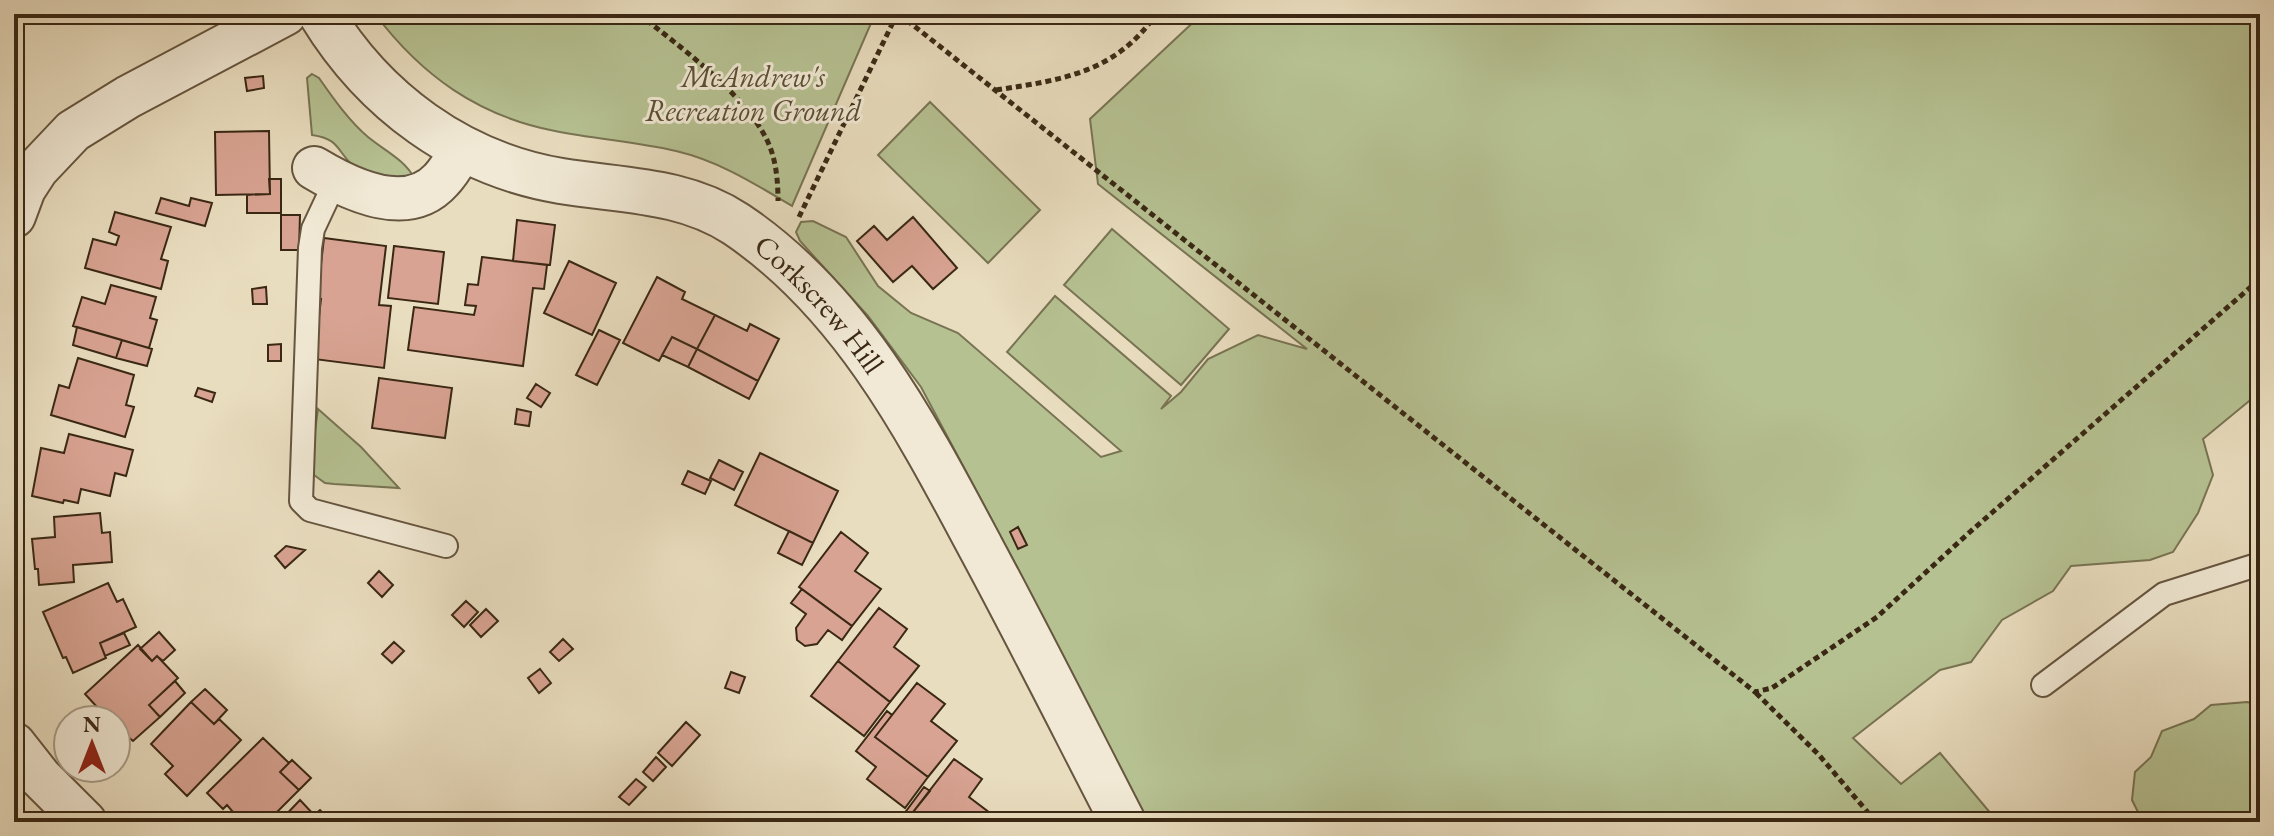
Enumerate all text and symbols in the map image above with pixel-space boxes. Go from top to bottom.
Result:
park label: McAndrew's Recreation Ground [645,57,862,130]
street label: Corkscrew Hill [747,225,894,381]
north arrow [52,704,132,784]
text: N [83,710,101,739]

